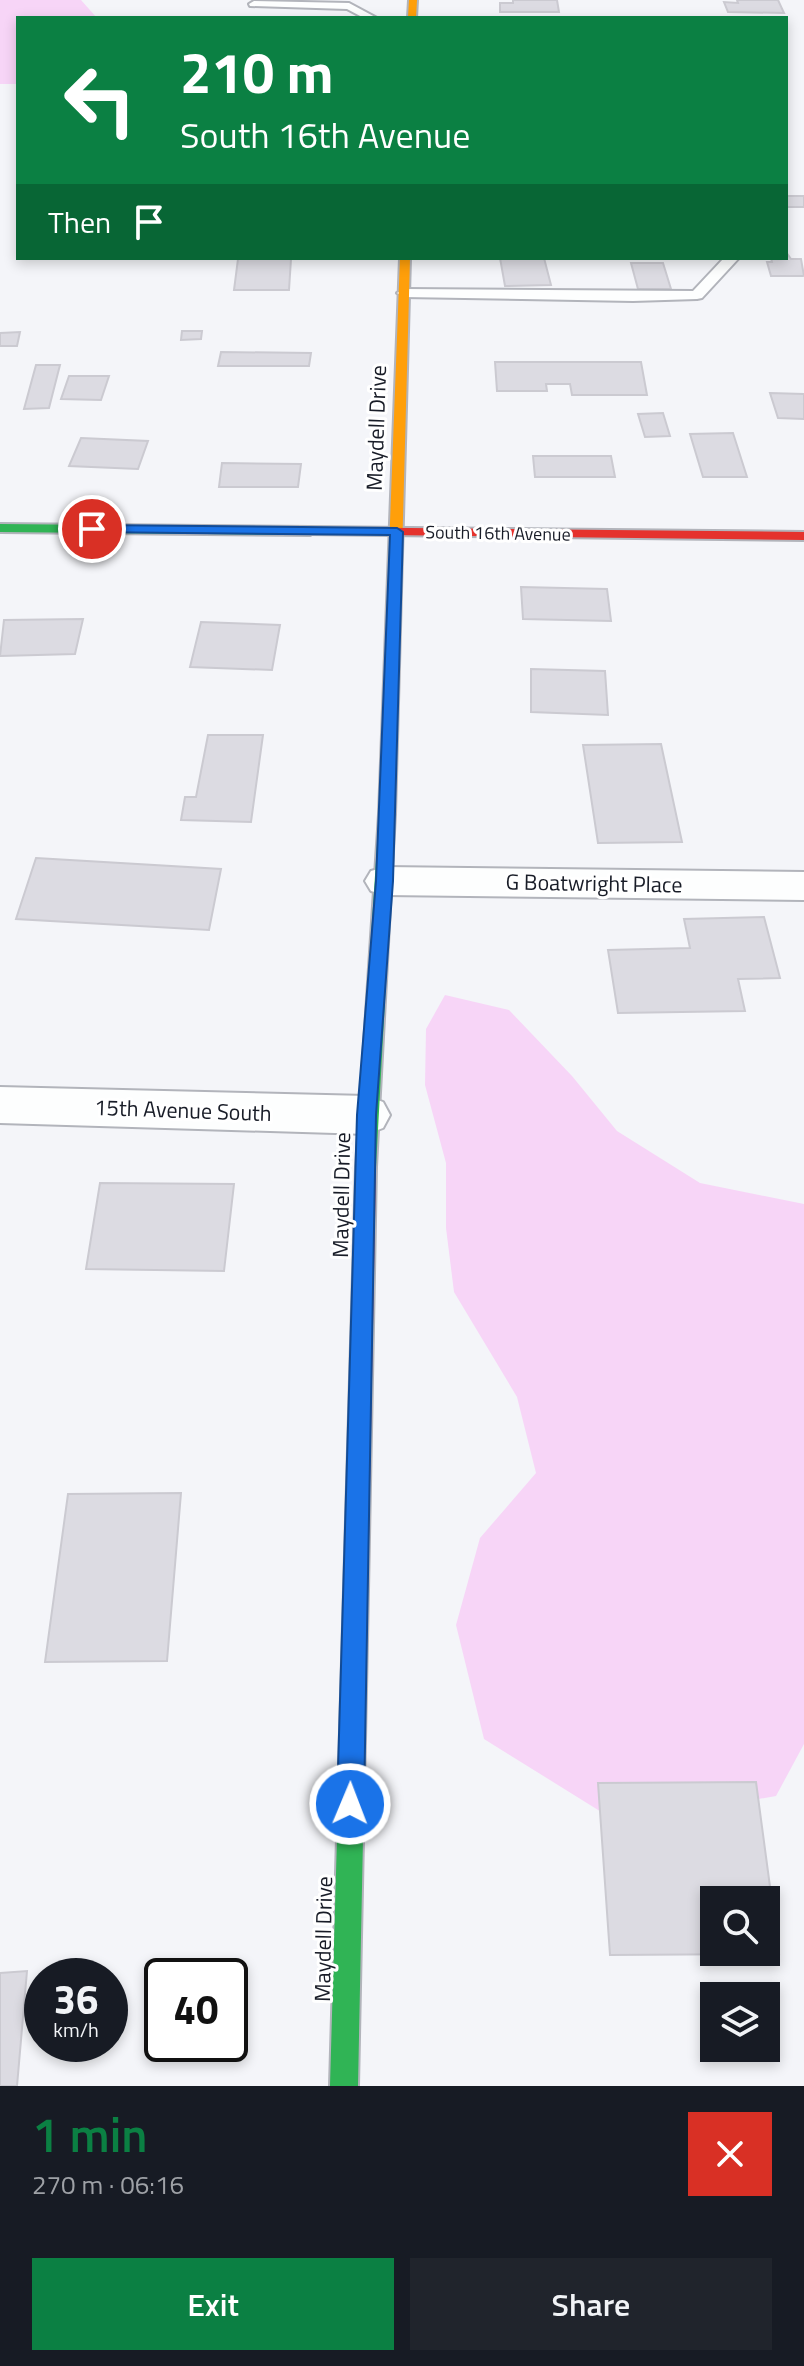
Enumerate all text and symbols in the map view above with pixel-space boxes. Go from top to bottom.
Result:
text: 210 m [180,30,333,115]
icon: left [48,48,152,152]
text: South 16th Avenue [180,107,470,162]
text: Then [48,199,111,245]
icon: arrive [127,200,171,244]
street label: Maydell Drive [357,365,395,491]
pin [58,495,126,563]
icon: arrive [70,507,114,551]
street label: South 16th Avenue [425,518,571,548]
street label: G Boatwright Place [505,864,683,902]
street label: 15th Avenue South [94,1090,272,1130]
street label: Maydell Drive [323,1132,359,1258]
position arrow [308,1762,392,1846]
street label: Maydell Drive [305,1876,341,2002]
map controls [700,1886,780,2062]
button: search [700,1886,780,1966]
speed limit sign: 40 [144,1958,248,2062]
text: 36 [54,1969,98,2030]
button: layers [700,1982,780,2062]
text: km/h [53,2014,99,2045]
text: 1 min [32,2098,147,2171]
button: close [688,2112,772,2196]
text: 270 m · 06:16 [32,2165,184,2204]
button: Exit [32,2258,394,2350]
button: Share [410,2258,772,2350]

